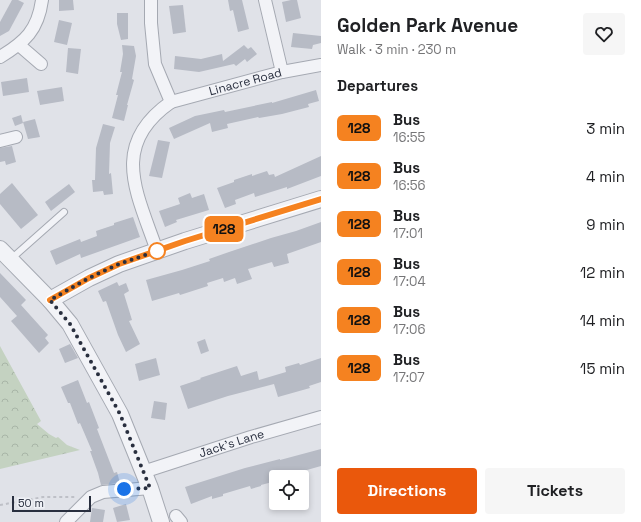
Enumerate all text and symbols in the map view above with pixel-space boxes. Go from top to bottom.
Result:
text: Golden Park Avenue [337,13,518,38]
button: heart [583,13,625,55]
text: Walk · 3 min · 230 m [337,41,456,58]
street label: Linacre Road [207,64,284,99]
text: Departures [337,76,418,95]
text: Bus [393,110,420,129]
text: 128 [347,119,371,137]
text: 3 min [586,119,625,138]
text: 16:55 [393,129,425,146]
text: Bus [393,158,420,177]
text: 128 [347,167,371,185]
text: 4 min [586,167,625,186]
text: 16:56 [393,177,425,194]
text: Bus [393,206,420,225]
text: 128 [347,215,371,233]
text: 9 min [586,215,625,234]
line badge: 128 [201,216,247,242]
text: 128 [212,220,236,238]
text: 17:01 [393,225,423,242]
unlabelled marker [148,242,166,260]
text: Bus [393,254,420,273]
text: 128 [347,263,371,281]
text: 12 min [580,263,625,282]
text: 17:04 [393,273,426,290]
text: Bus [393,302,420,321]
text: 128 [347,311,371,329]
text: 14 min [580,311,625,330]
text: 17:06 [393,321,425,338]
text: Bus [393,350,420,369]
text: 128 [347,359,371,377]
text: 15 min [580,359,625,378]
text: 17:07 [393,369,425,386]
street label: Jack's Lane [197,426,266,461]
button: Directions [337,468,477,514]
button: Tickets [485,468,625,514]
map controls [269,470,309,510]
button: locate [269,470,309,510]
your location [114,479,134,499]
scale bar [12,494,91,513]
text: 50 m [18,496,44,510]

